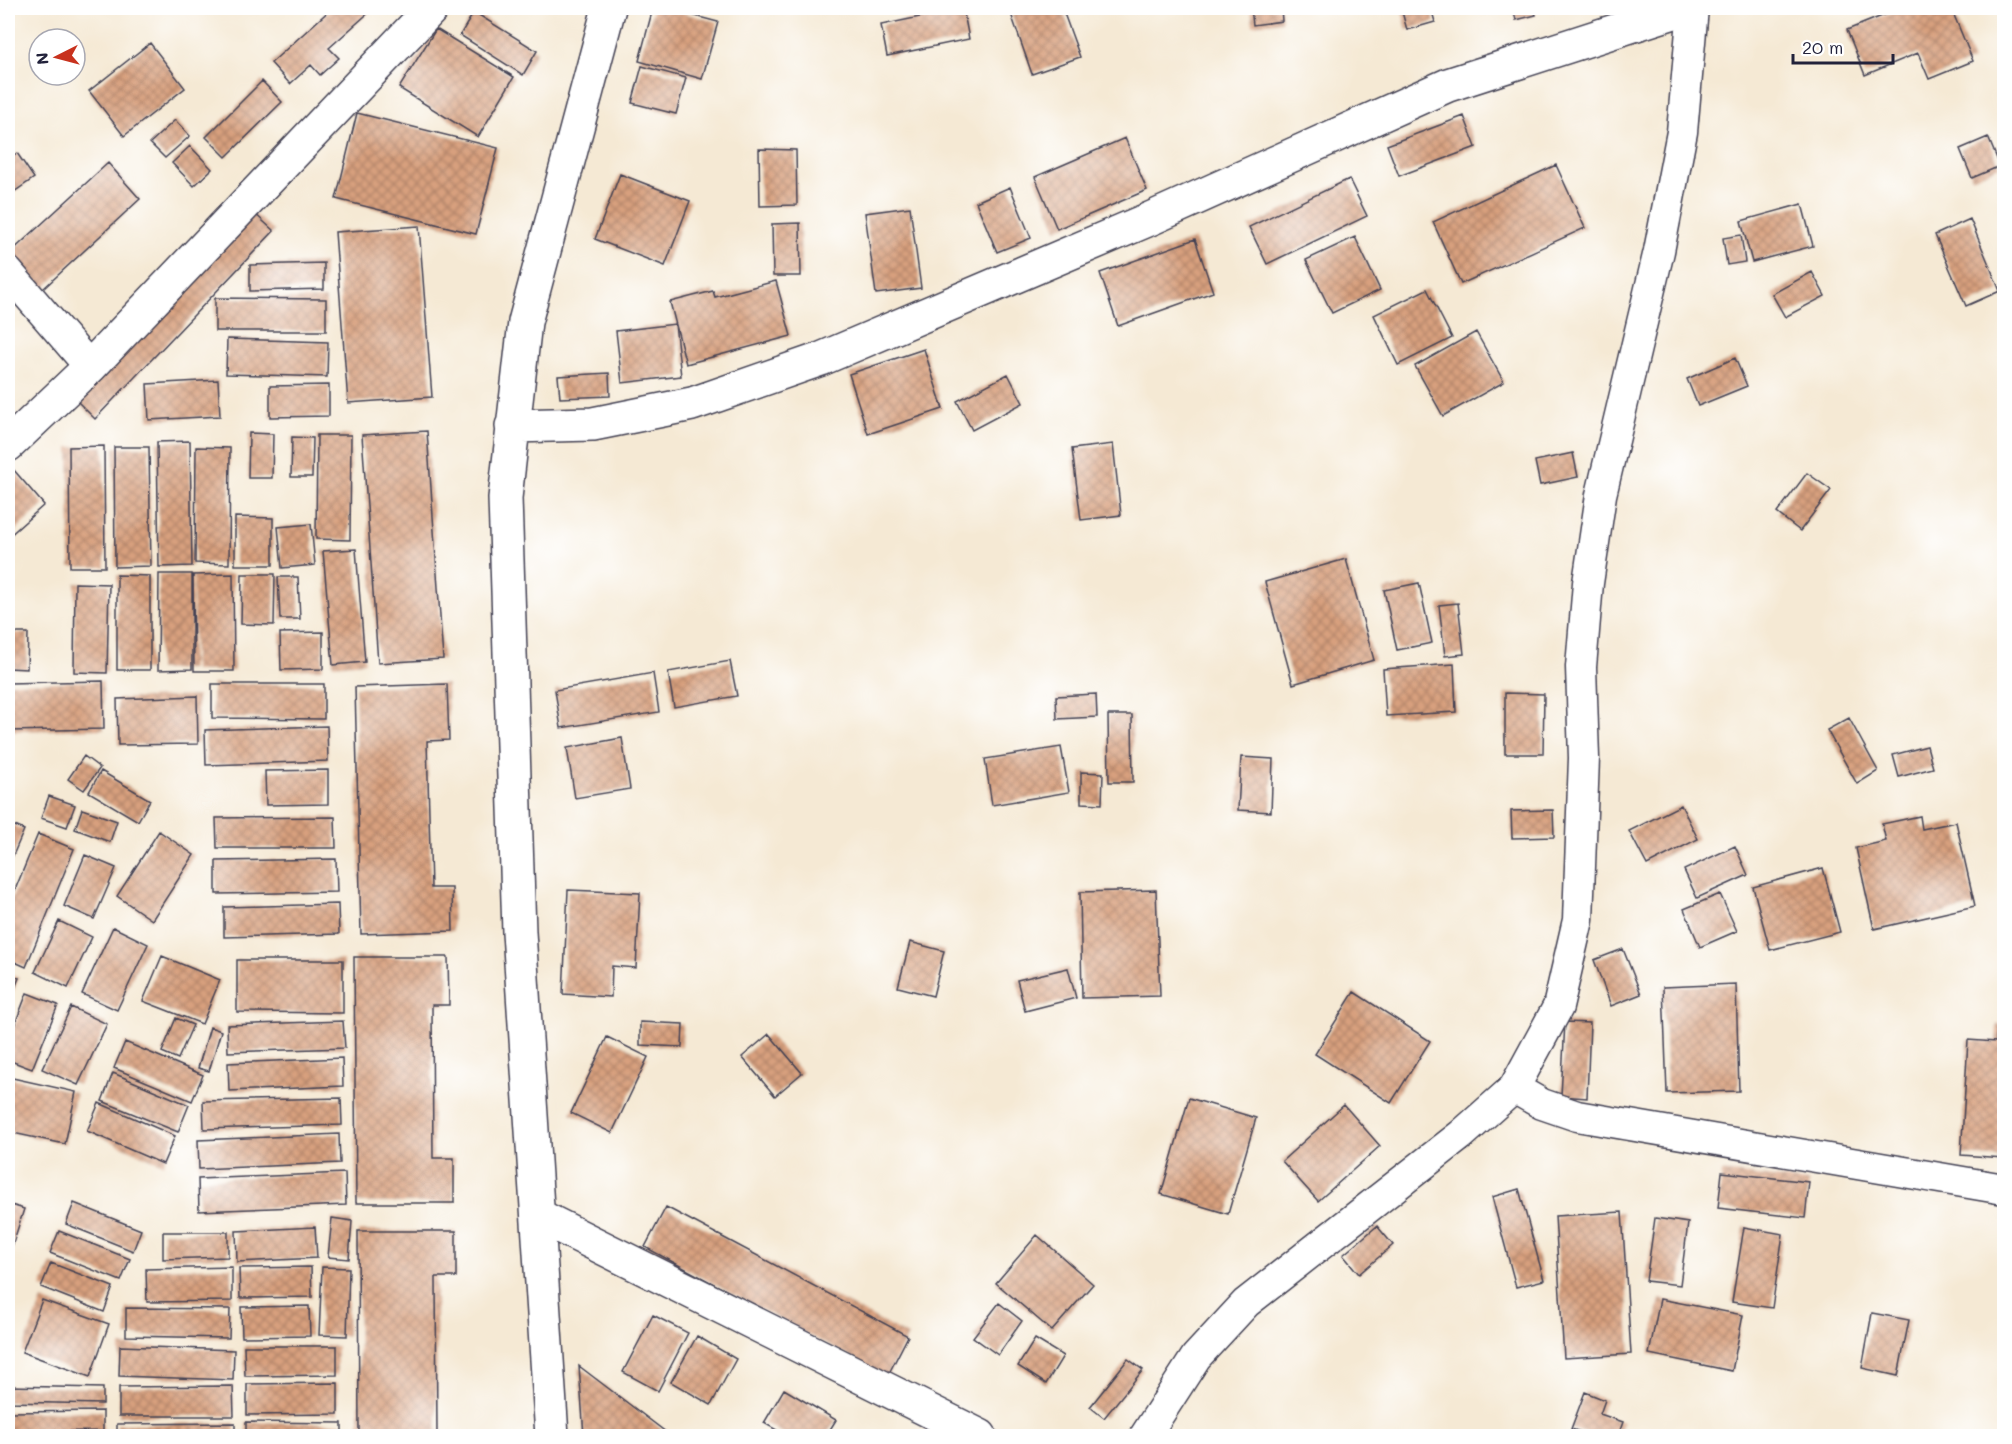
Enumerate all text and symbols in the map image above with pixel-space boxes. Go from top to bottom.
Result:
north arrow [27,27,87,87]
scale bar [1793,27,1894,65]
text: 20 m [1802,35,1843,59]
text: N [31,51,53,66]

